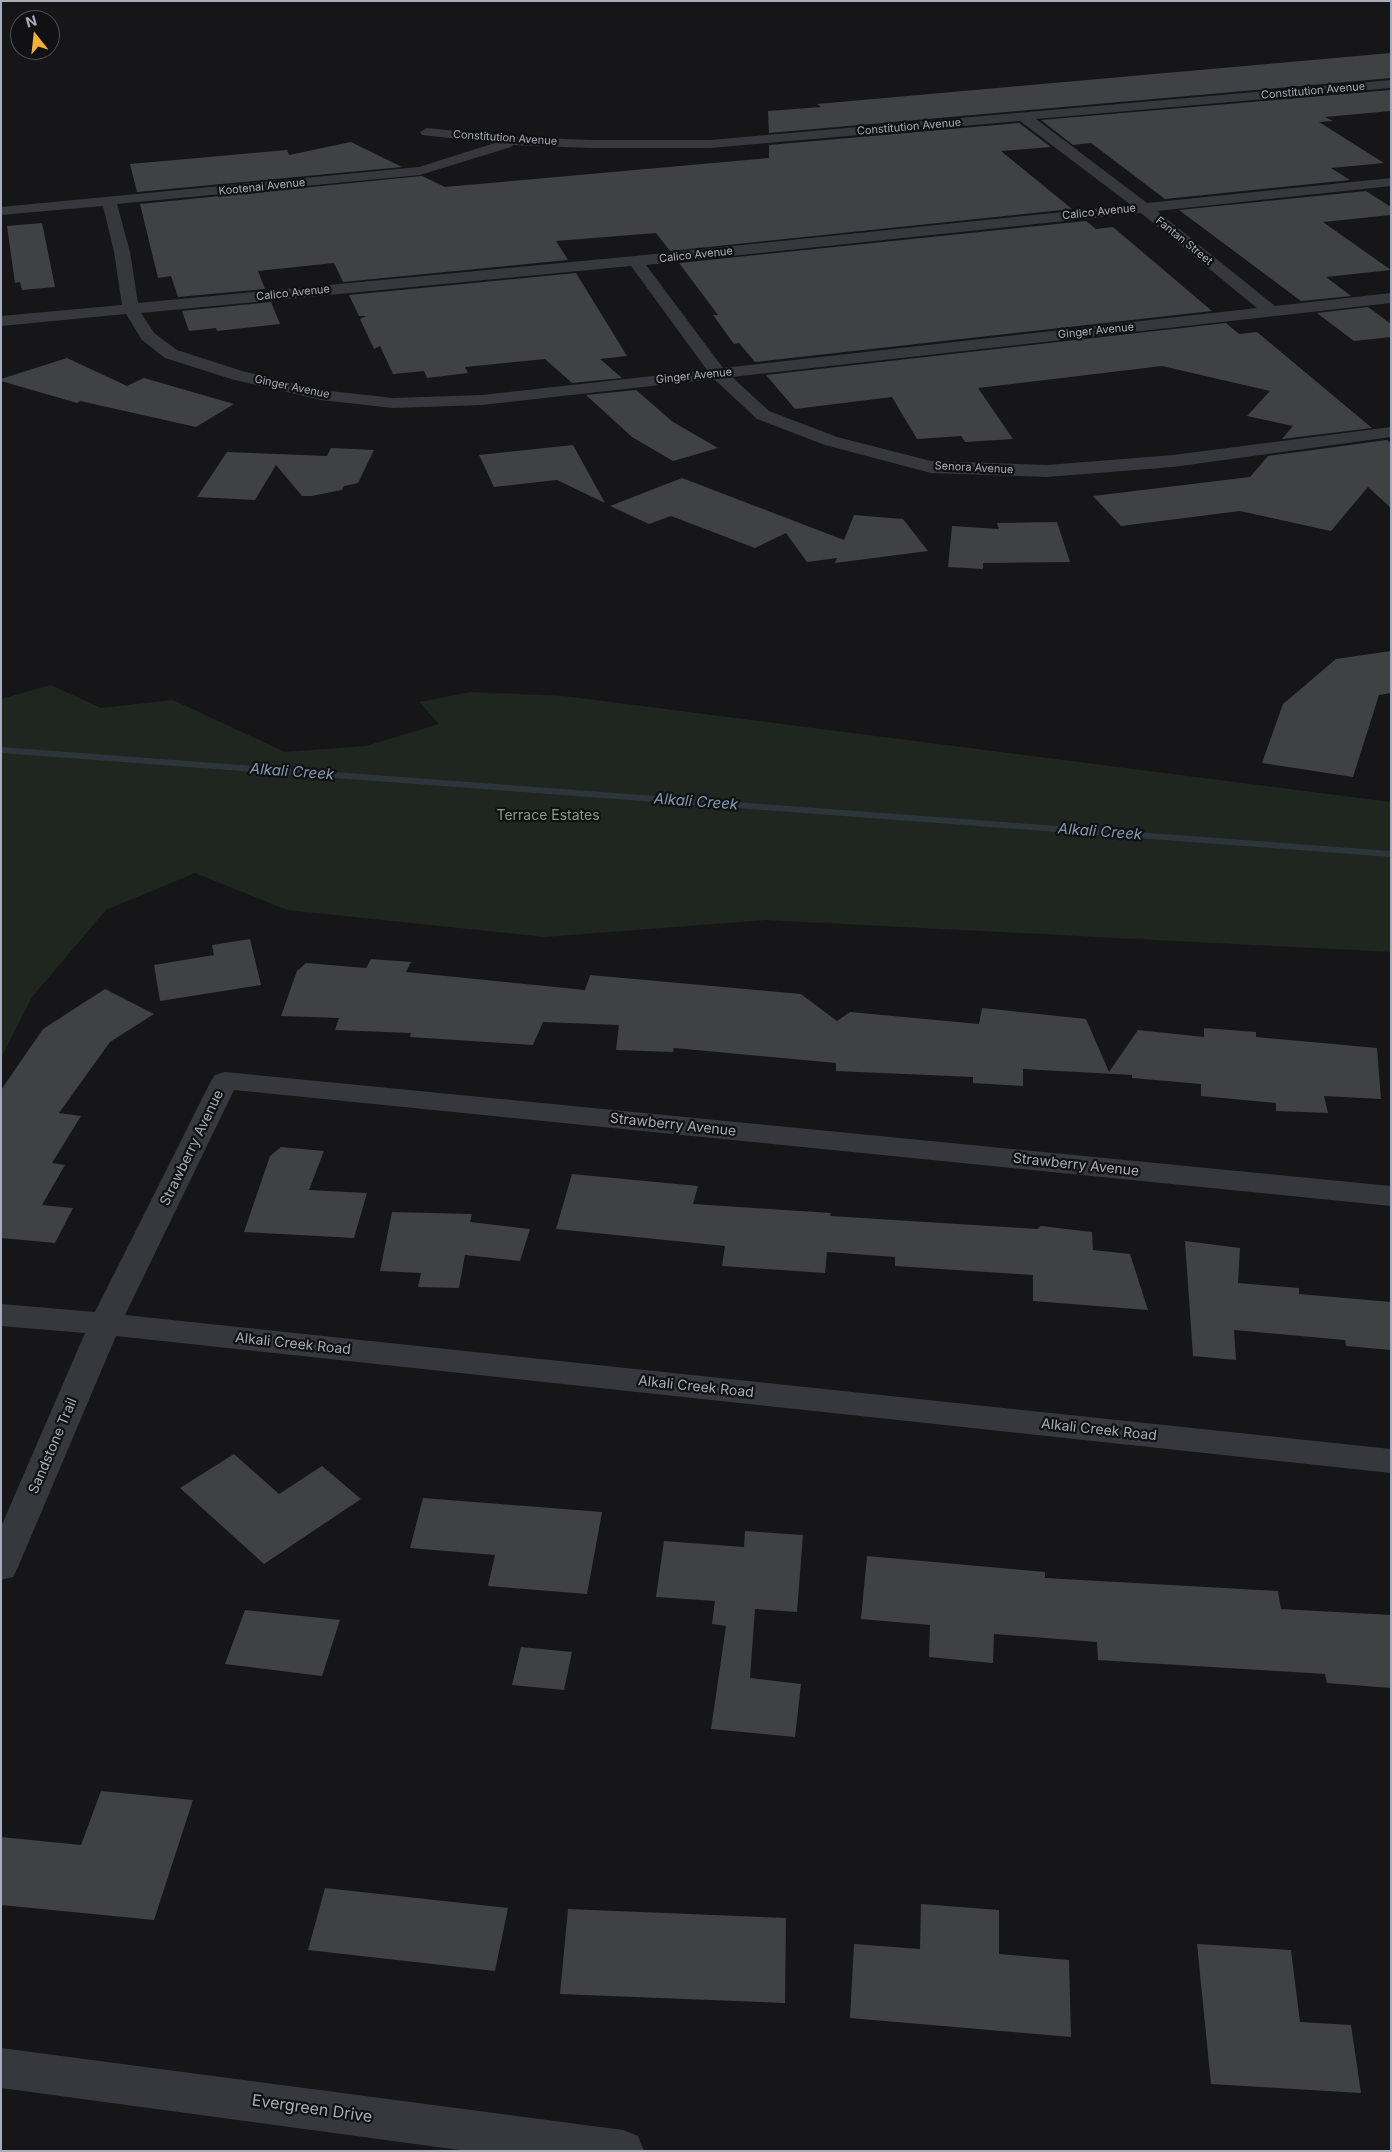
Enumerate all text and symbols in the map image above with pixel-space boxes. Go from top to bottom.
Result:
north arrow [10,10,60,60]
text: N [24,11,38,31]
street label: Constitution Avenue [1260,80,1366,102]
street label: Constitution Avenue [856,116,962,138]
street label: Constitution Avenue [452,128,558,148]
street label: Kootenai Avenue [218,176,306,198]
street label: Calico Avenue [1061,202,1137,222]
street label: Fantan Street [1153,214,1215,268]
street label: Calico Avenue [658,245,734,265]
street label: Calico Avenue [255,283,331,303]
street label: Ginger Avenue [1057,320,1135,342]
street label: Ginger Avenue [655,365,733,387]
street label: Ginger Avenue [253,373,331,401]
street label: Senora Avenue [934,459,1014,477]
water label: Alkali Creek [249,760,335,784]
water label: Alkali Creek [653,790,739,814]
park label: Terrace Estates [496,808,600,824]
water label: Alkali Creek [1057,820,1143,844]
street label: Strawberry Avenue [157,1087,227,1209]
street label: Strawberry Avenue [609,1110,737,1140]
street label: Strawberry Avenue [1012,1150,1140,1180]
street label: Alkali Creek Road [234,1330,352,1358]
street label: Alkali Creek Road [637,1373,755,1401]
street label: Sandstone Trail [25,1396,81,1496]
street label: Alkali Creek Road [1040,1416,1158,1444]
street label: Evergreen Drive [251,2091,373,2127]

